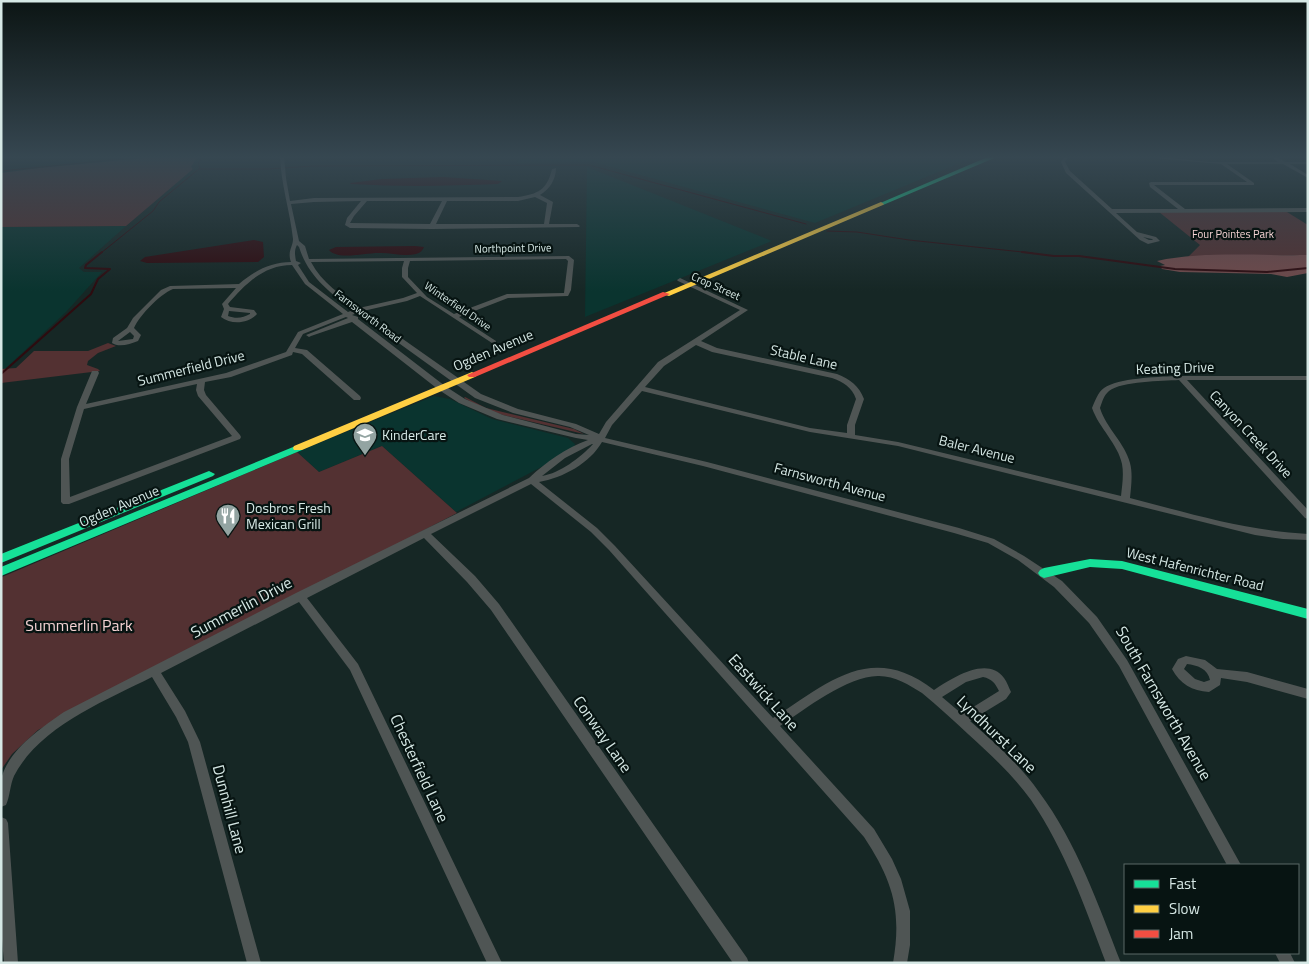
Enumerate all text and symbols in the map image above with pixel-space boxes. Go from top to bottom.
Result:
park label: Four Pointes Park [1192,226,1275,242]
street label: Northpoint Drive [474,239,552,257]
street label: Crop Street [689,268,743,304]
street label: Winterfield Drive [421,278,495,335]
street label: Farnsworth Road [331,286,405,346]
street label: Ogden Avenue [449,323,536,376]
street label: Stable Lane [768,339,840,374]
street label: Summerfield Drive [135,344,247,391]
street label: Keating Drive [1136,356,1214,379]
street label: Canyon Creek Drive [1205,385,1298,482]
school or university icon: KinderCare [352,422,378,456]
place label: KinderCare [382,424,446,445]
street label: Baler Avenue [937,429,1017,468]
street label: Farnsworth Avenue [772,457,888,507]
street label: Ogden Avenue [75,479,162,532]
place label: Dosbros Fresh Mexican Grill [246,497,331,534]
restaurant icon: Dosbros Fresh Mexican Grill [215,503,241,537]
street label: West Hafenrichter Road [1124,541,1266,596]
street label: Summerlin Drive [186,570,296,644]
park label: Summerlin Park [25,613,133,637]
street label: South Farnsworth Avenue [1110,621,1218,785]
street label: Eastwick Lane [723,648,805,736]
street label: Lyndhurst Lane [952,690,1042,778]
street label: Conway Lane [568,691,638,777]
street label: Chesterfield Lane [384,710,456,826]
street label: Dunnhill Lane [207,762,253,856]
legend [1124,864,1299,954]
text: Fast [1169,872,1197,895]
text: Slow [1169,897,1200,920]
text: Jam [1169,922,1193,945]

